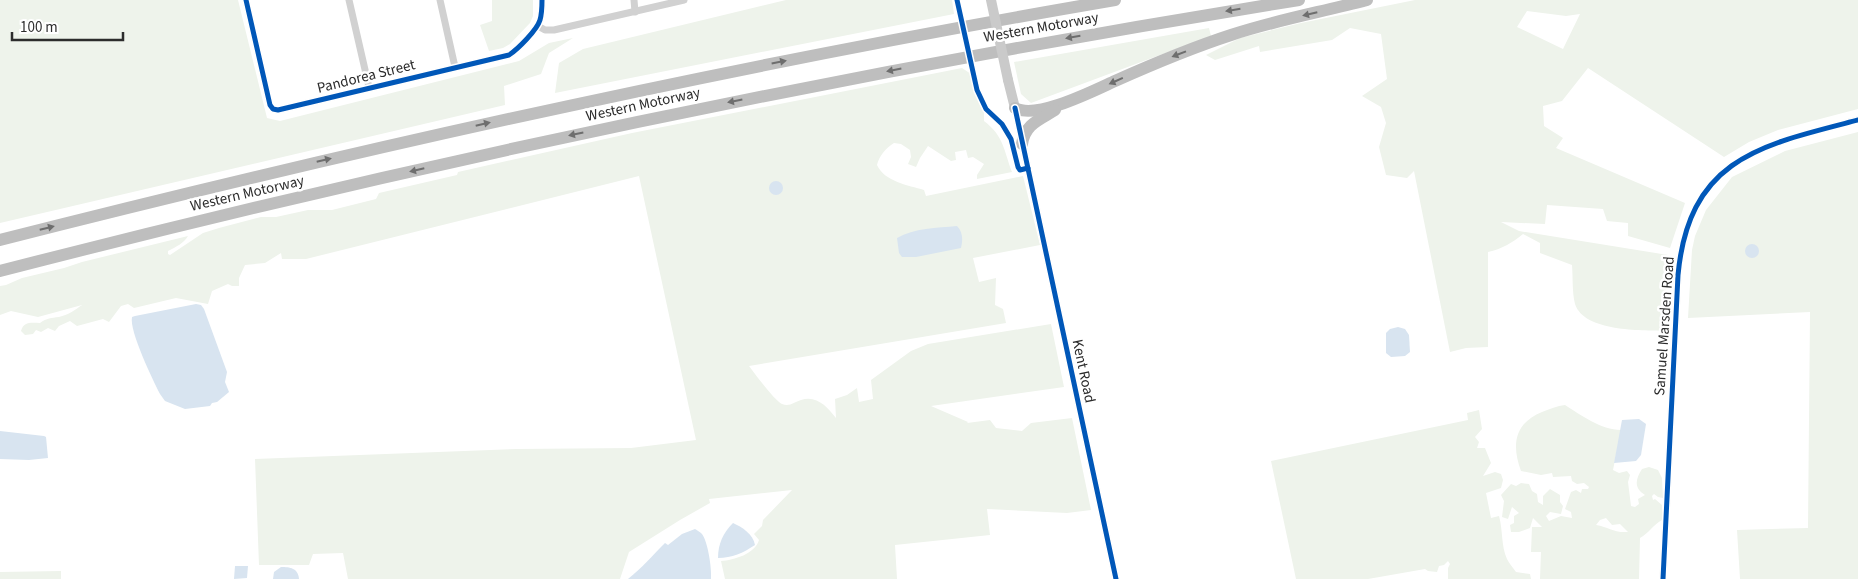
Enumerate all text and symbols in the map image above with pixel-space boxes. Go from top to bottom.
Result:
street label: Western Motorway [982,7,1100,48]
one-way arrow [1225,7,1241,15]
scale bar [12,10,124,42]
one-way arrow [1303,10,1318,18]
text: 100 m [20,17,58,38]
one-way arrow [1065,34,1081,42]
one-way arrow [1171,50,1186,58]
street label: Pandorea Street [315,54,417,99]
one-way arrow [771,58,787,66]
one-way arrow [886,66,902,74]
one-way arrow [1109,77,1123,85]
street label: Western Motorway [584,82,702,127]
one-way arrow [726,98,742,106]
one-way arrow [475,120,490,128]
one-way arrow [567,131,583,139]
one-way arrow [317,156,332,164]
one-way arrow [409,166,425,174]
street label: Western Motorway [188,170,306,217]
one-way arrow [40,224,55,232]
street label: Samuel Marsden Road [1649,256,1680,396]
street label: Kent Road [1067,337,1100,405]

